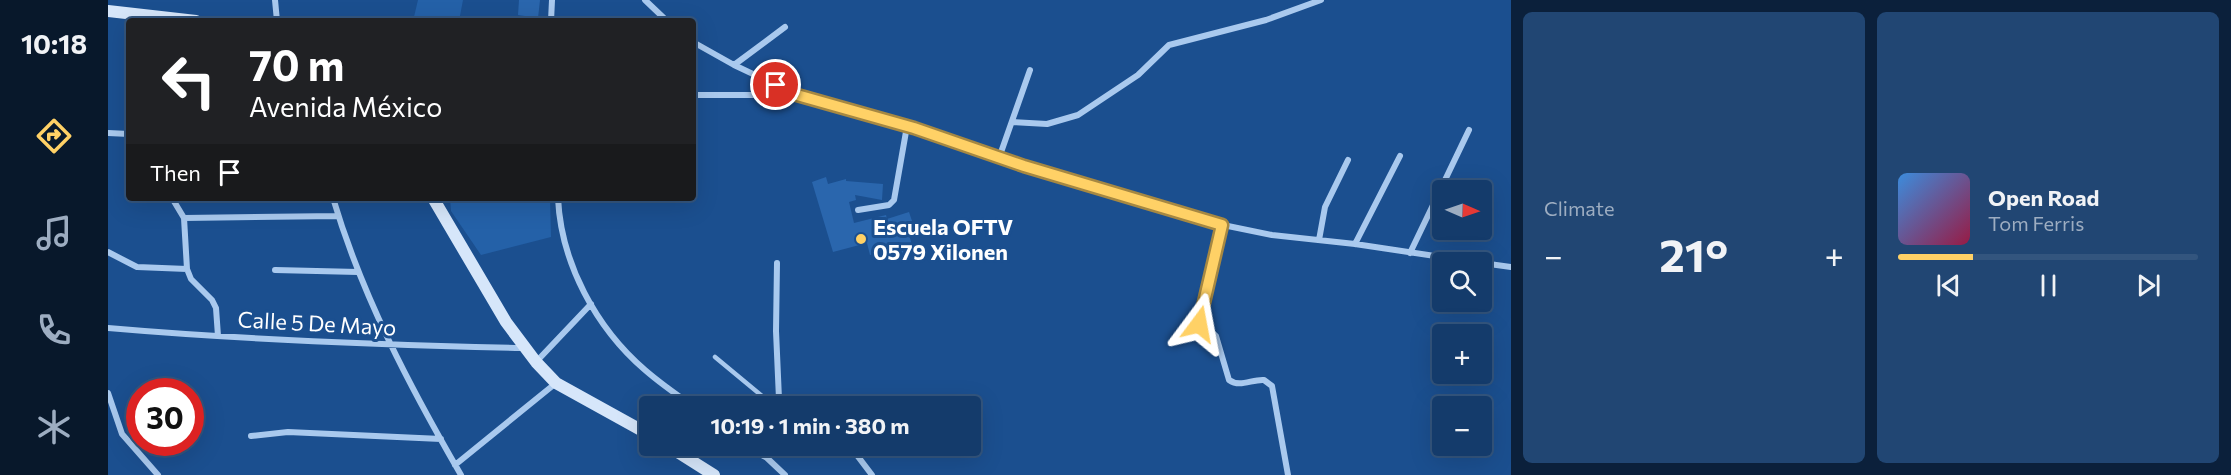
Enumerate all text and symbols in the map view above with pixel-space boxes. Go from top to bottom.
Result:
text: 10:18 [21,27,87,60]
text: 70 m [249,38,344,90]
icon: left [150,42,228,120]
pin [750,59,801,110]
icon: arrive [759,68,792,101]
text: Avenida México [249,90,442,123]
icon: directions [33,115,75,157]
icon: arrive [213,156,246,189]
text: Then [150,159,201,186]
north arrow [1432,180,1492,240]
map controls [1432,180,1492,456]
text: Open Road [1988,184,2099,211]
text: Climate [1544,196,1614,220]
text: Tom Ferris [1988,211,2084,235]
icon: music [33,212,75,254]
place label: Escuela OFTV 0579 Xilonen [873,213,1014,265]
text: 21° [1659,226,1728,281]
marker: Escuela OFTV 0579 Xilonen [854,232,868,246]
text: − [1544,234,1563,275]
text: + [1825,234,1844,275]
button: search [1432,252,1492,312]
icon: previous [1932,269,1965,302]
icon: pause [2032,269,2065,302]
icon: next [2132,269,2165,302]
position arrow [1167,292,1231,356]
street label: Calle 5 De Mayo [237,305,397,341]
icon: phone [33,309,75,351]
button: + [1432,324,1492,384]
speed limit sign: 30 [126,378,204,456]
button: − [1432,396,1492,456]
icon: climate [33,406,75,448]
text: 10:19 · 1 min · 380 m [710,412,910,439]

